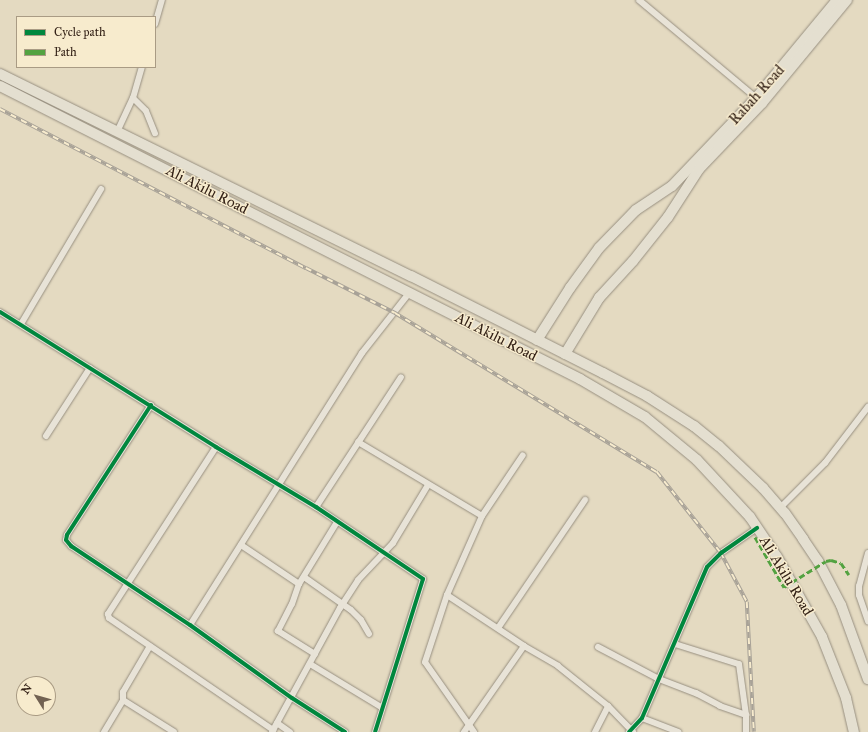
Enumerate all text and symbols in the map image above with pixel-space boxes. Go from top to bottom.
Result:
legend [16,16,156,68]
text: Cycle path [54,25,106,39]
text: Path [54,45,77,59]
street label: Rabah Road [726,61,788,129]
street label: Ali Akilu Road [163,162,251,218]
street label: Ali Akilu Road [452,309,540,365]
street label: Ali Akilu Road [755,533,817,619]
north arrow [16,676,56,716]
text: N [19,681,35,697]

